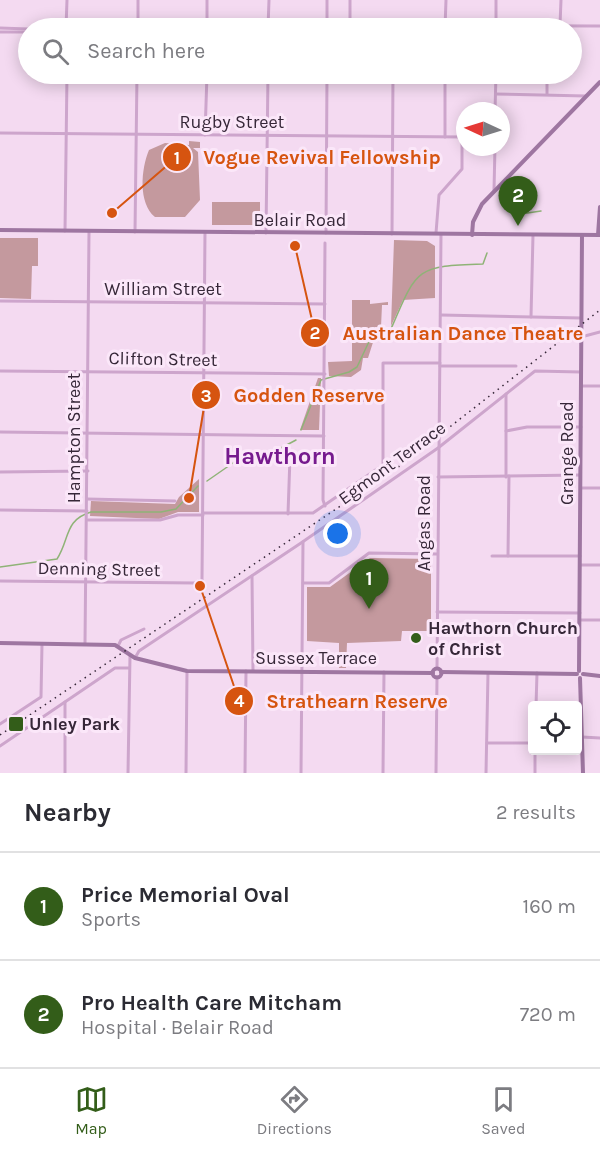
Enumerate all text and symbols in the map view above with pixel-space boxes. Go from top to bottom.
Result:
search box [18,18,582,84]
icon: search [39,35,72,68]
text: Search here [87,38,205,64]
north arrow [456,102,510,156]
street label: Rugby Street [180,111,285,133]
callout: Vogue Revival Fellowship [162,138,453,176]
text: Vogue Revival Fellowship [203,146,441,169]
text: 1 [174,147,180,169]
pin: 2 [498,176,538,226]
street label: Belair Road [254,209,346,231]
street label: William Street [104,278,222,300]
callout: Australian Dance Theatre [300,314,595,352]
text: 2 [310,322,320,344]
text: Australian Dance Theatre [343,322,583,345]
street label: Clifton Street [108,347,218,371]
street label: Hampton Street [63,373,85,503]
callout: Godden Reserve [191,376,396,414]
text: Godden Reserve [234,384,385,407]
text: 3 [200,385,212,407]
street label: Grange Road [556,401,578,505]
street label: Egmont Terrace [334,417,450,509]
district label: Hawthorn [224,442,336,470]
street label: Angas Road [413,475,435,571]
your location [323,519,352,548]
street label: Denning Street [37,557,161,581]
pin: 1 [350,560,388,609]
place label: Hawthorn Church of Christ [428,617,578,660]
marker: Hawthorn Church of Christ [409,631,423,645]
street label: Sussex Terrace [255,647,377,669]
callout: Strathearn Reserve [224,682,459,720]
text: 4 [234,690,245,712]
text: Strathearn Reserve [266,690,448,713]
map controls [528,701,582,755]
button: locate [528,701,582,755]
place label: Unley Park [29,713,120,735]
marker: Unley Park [7,715,25,733]
text: Nearby [24,797,111,828]
text: 2 results [496,801,576,824]
text: Price Memorial Oval [81,882,290,908]
text: 1 [40,895,47,918]
text: 160 m [523,895,576,918]
text: Sports [81,908,141,931]
text: Pro Health Care Mitcham [81,990,342,1016]
text: 2 [37,1003,50,1026]
text: 720 m [520,1003,576,1026]
text: Hospital · Belair Road [81,1016,274,1039]
tab: Map [75,1083,108,1138]
tab: Directions [257,1083,332,1138]
tab: Saved [481,1083,525,1138]

